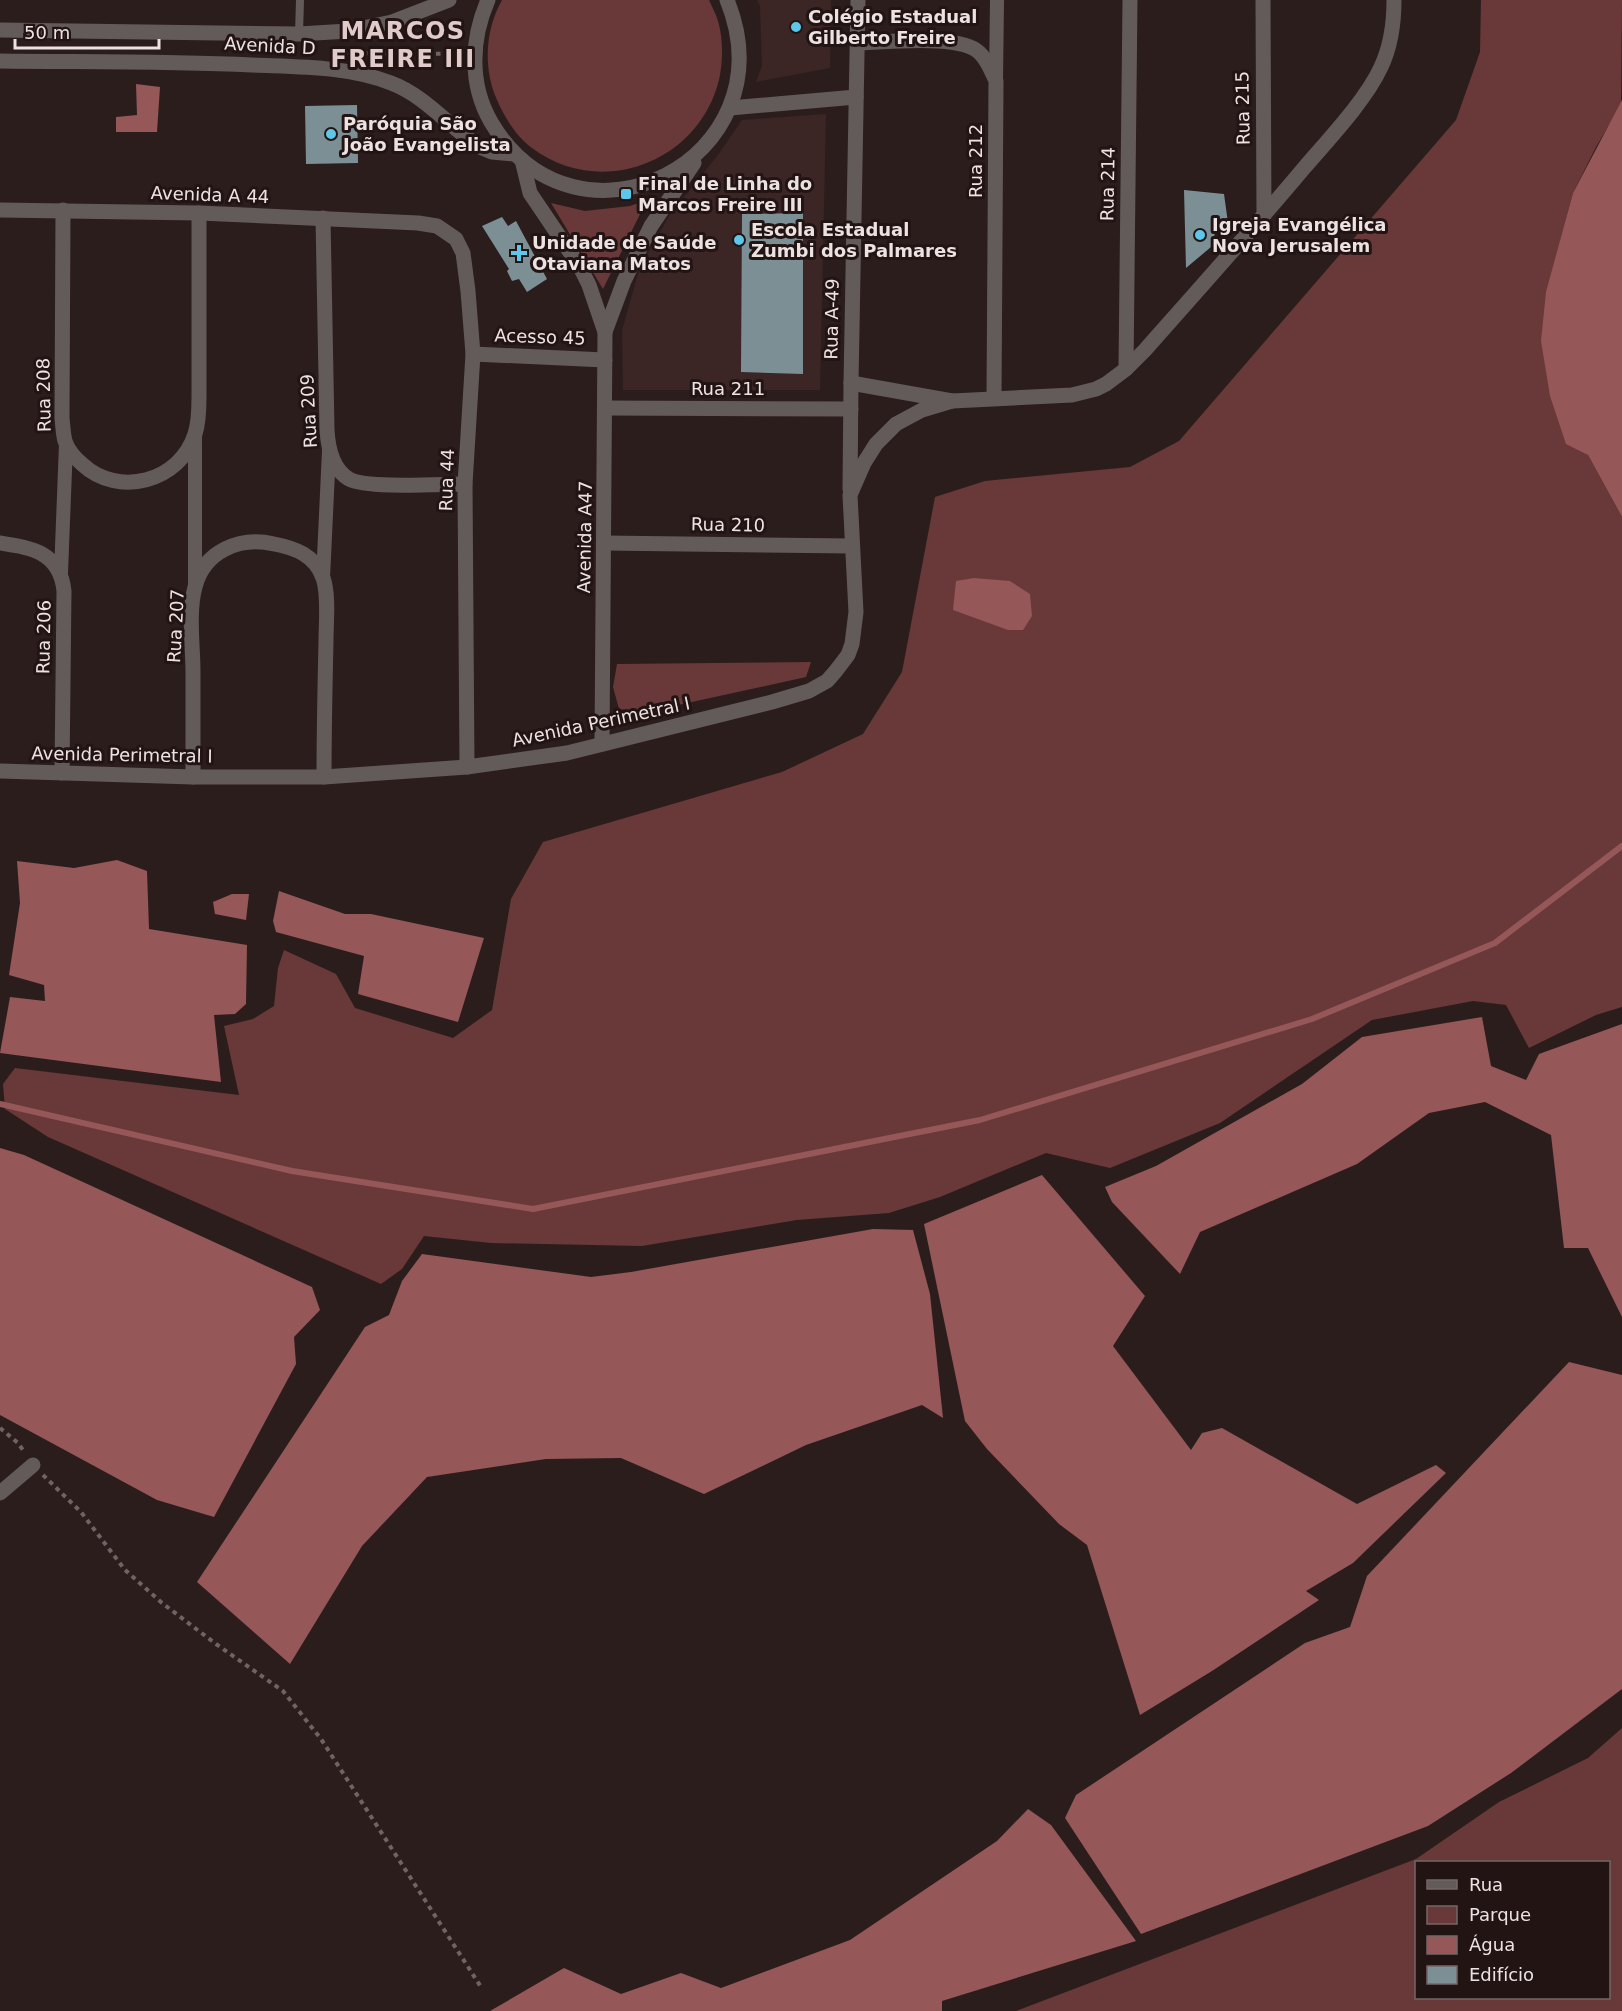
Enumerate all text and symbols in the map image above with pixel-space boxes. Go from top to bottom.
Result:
place label: Colégio Estadual Gilberto Freire [808,6,977,48]
scale bar [15,12,159,50]
district label: MARCOS FREIRE III [330,17,476,73]
marker: Colégio Estadual Gilberto Freire [789,20,803,34]
text: 50 m [24,22,70,43]
street label: Avenida D [224,33,316,58]
street label: Rua 215 [1231,71,1254,145]
place label: Paróquia São João Evangelista [341,113,511,155]
street label: Rua 212 [965,124,986,198]
marker: Paróquia São João Evangelista [324,127,338,141]
street label: Rua 214 [1096,147,1119,221]
place label: Final de Linha do Marcos Freire III [638,173,812,215]
street label: Avenida A 44 [150,182,270,207]
marker: Final de Linha do Marcos Freire III [619,187,633,201]
place label: Igreja Evangélica Nova Jerusalem [1212,214,1387,256]
place label: Escola Estadual Zumbi dos Palmares [751,219,957,261]
marker: Igreja Evangélica Nova Jerusalem [1193,228,1207,242]
place label: Unidade de Saúde Otaviana Matos [532,232,716,274]
marker: Escola Estadual Zumbi dos Palmares [732,233,746,247]
marker: Unidade de Saúde Otaviana Matos [510,244,528,262]
street label: Rua A-49 [820,278,843,360]
street label: Acesso 45 [494,324,586,349]
street label: Rua 208 [32,358,55,432]
street label: Rua 209 [296,373,321,449]
street label: Rua 211 [691,378,765,399]
street label: Rua 44 [435,448,458,512]
street label: Avenida A47 [573,480,596,594]
street label: Rua 210 [691,513,765,536]
street label: Rua 207 [163,588,188,664]
street label: Rua 206 [32,600,55,674]
street label: Avenida Perimetral I [510,692,692,751]
street label: Avenida Perimetral I [31,742,213,767]
legend [1415,1861,1610,1999]
text: Rua [1469,1874,1503,1895]
text: Parque [1469,1904,1531,1925]
text: Água [1469,1934,1515,1955]
text: Edifício [1469,1964,1534,1985]

